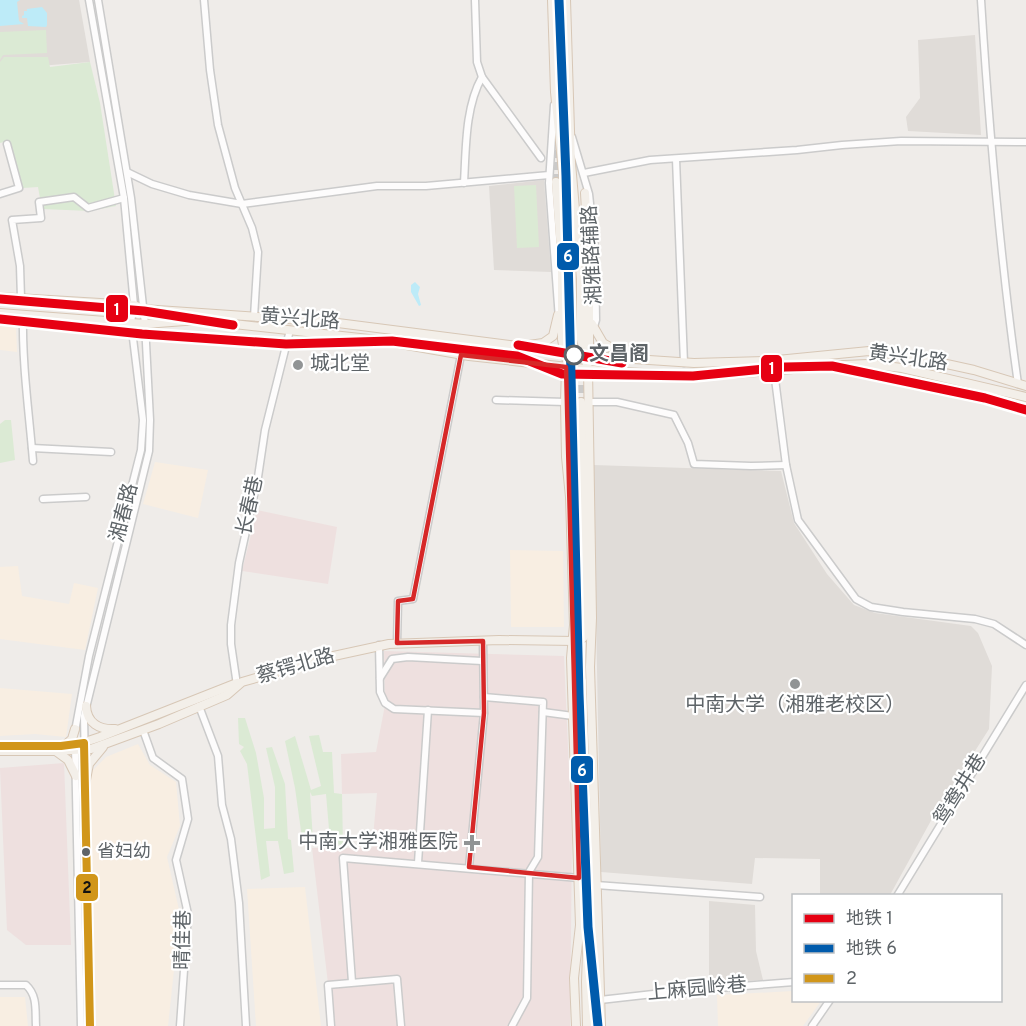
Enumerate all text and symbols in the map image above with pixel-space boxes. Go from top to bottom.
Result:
street label: 湘雅路辅路 [577,204,609,306]
line badge: 6 [556,242,580,271]
text: 6 [563,248,573,268]
line badge: 1 [105,294,129,323]
text: 1 [114,301,120,321]
street label: 黄兴北路 [259,304,341,336]
street label: 黄兴北路 [867,341,949,377]
place label: 文昌阁 [589,342,649,368]
marker: 文昌阁 [564,345,584,365]
place label: 城北堂 [310,352,370,378]
line badge: 1 [760,354,783,383]
marker: 城北堂 [291,358,305,372]
text: 1 [769,360,775,380]
street label: 长春巷 [232,474,270,538]
street label: 湘春路 [105,481,145,545]
street label: 蔡锷北路 [254,643,338,691]
marker: 中南大学（湘雅老校区） [788,677,802,691]
place label: 中南大学（湘雅老校区） [685,693,905,719]
street label: 鸳鸯井巷 [929,749,993,831]
line badge: 6 [570,755,594,784]
text: 6 [577,762,587,782]
place label: 中南大学湘雅医院 [298,830,458,856]
marker: 中南大学湘雅医院 [463,834,481,852]
place label: 省妇幼 [97,841,151,864]
marker: 省妇幼 [80,846,92,858]
line badge: 2 [75,873,99,902]
text: 2 [82,879,92,899]
legend [792,894,1002,1002]
text: 地铁 1 [846,908,893,931]
street label: 晴佳巷 [170,910,198,970]
text: 地铁 6 [846,938,897,961]
text: 2 [846,968,857,991]
street label: 上麻园岭巷 [646,973,748,1007]

